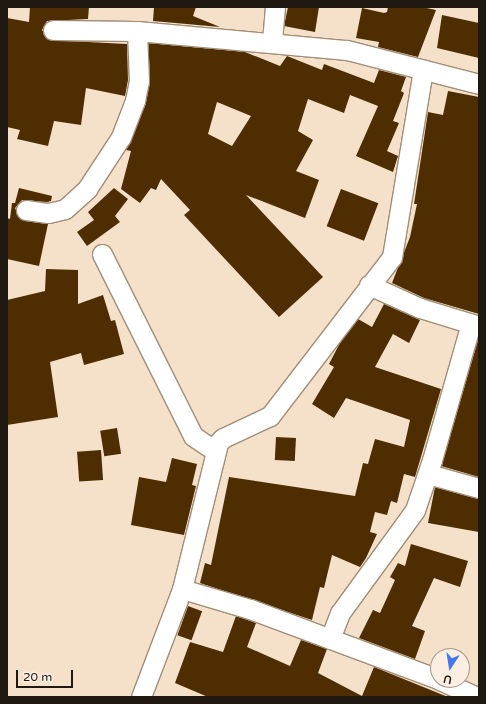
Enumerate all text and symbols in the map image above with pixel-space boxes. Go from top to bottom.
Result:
north arrow [430,648,470,688]
scale bar [18,662,75,688]
text: 20 m [23,670,52,684]
text: U [442,672,453,686]

